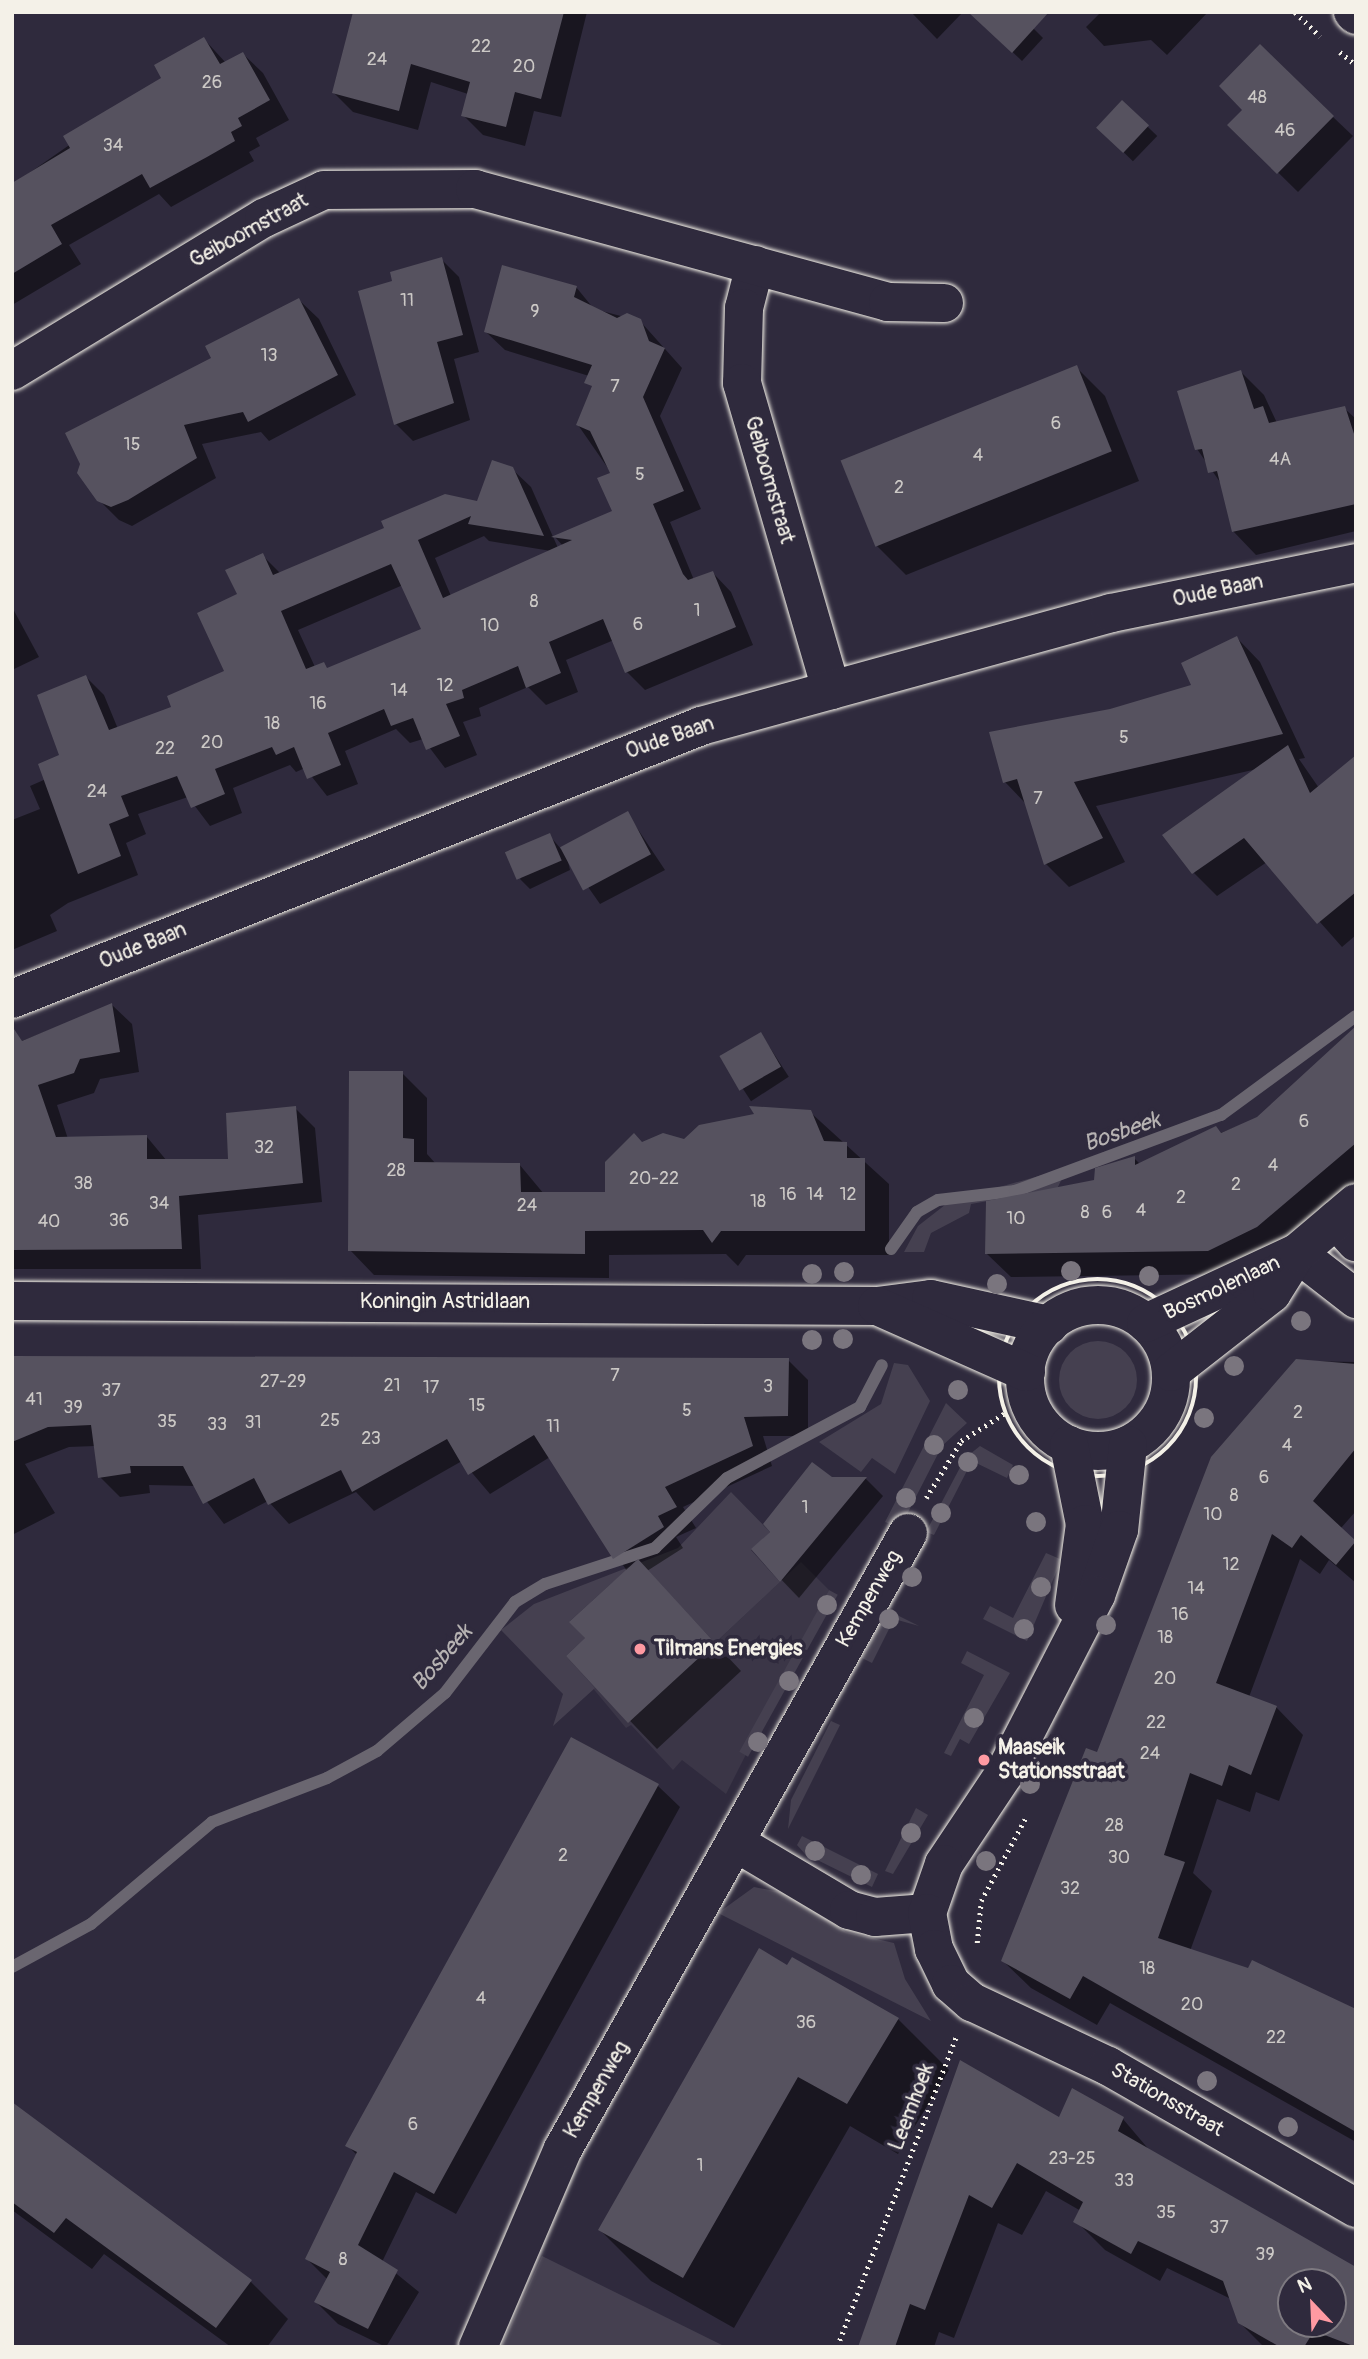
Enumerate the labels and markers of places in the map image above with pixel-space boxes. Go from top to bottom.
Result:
place label: Tilmans Energies [654,1636,802,1662]
marker: Tilmans Energies [632,1641,648,1657]
place label: Maaseik Stationsstraat [998,1735,1125,1785]
marker: Maaseik Stationsstraat [976,1752,992,1768]

